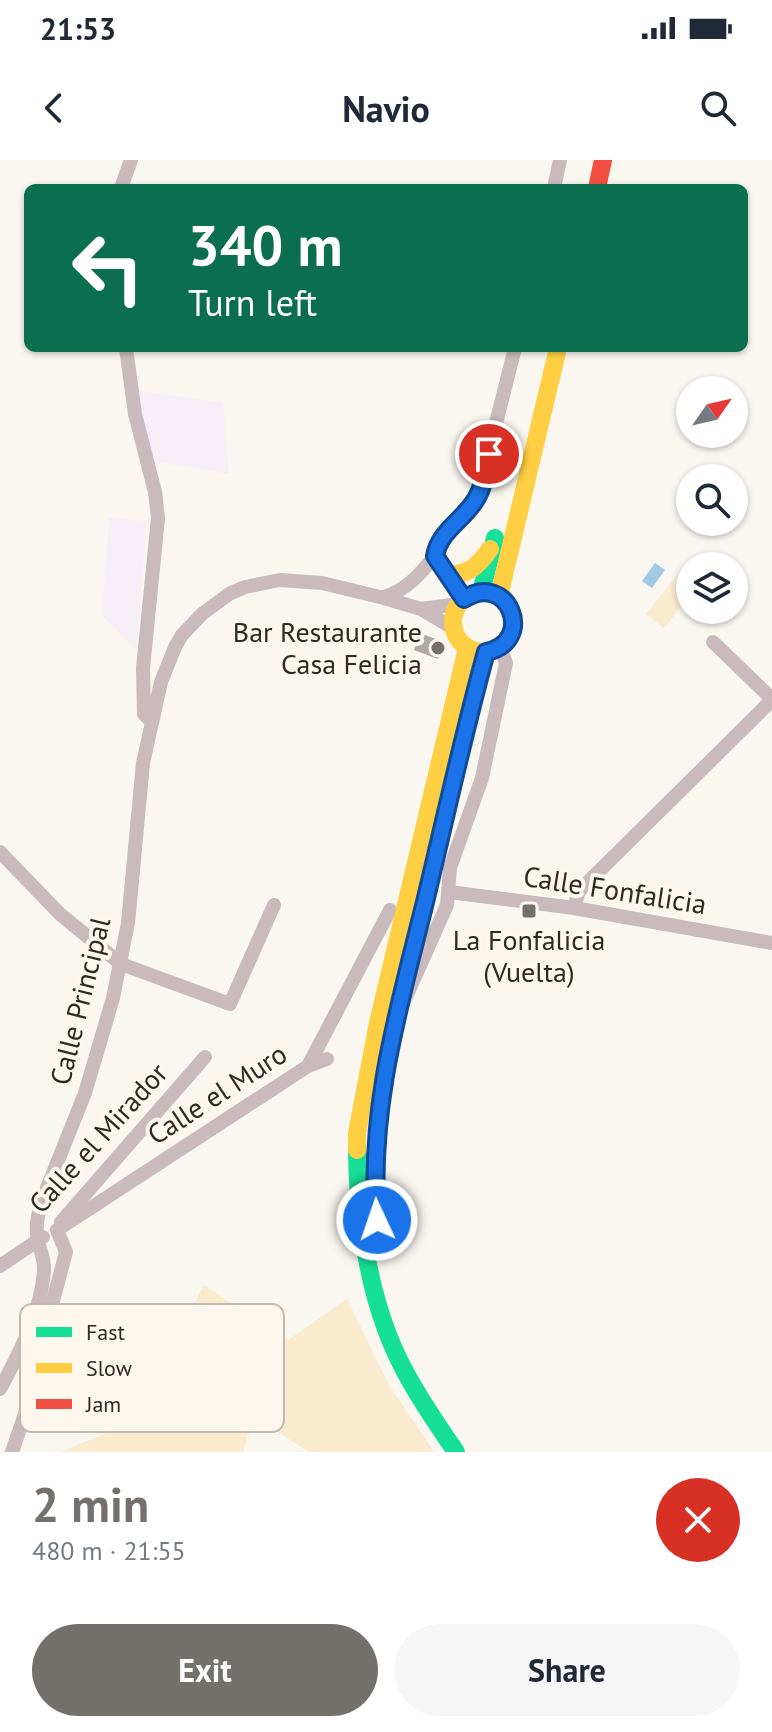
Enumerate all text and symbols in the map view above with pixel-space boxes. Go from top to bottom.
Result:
text: 21:53 [40,9,116,48]
text: Navio [342,85,430,132]
icon: back [32,86,76,130]
icon: search [696,86,740,130]
text: 340 m [188,209,343,281]
icon: left [56,216,160,320]
text: Turn left [188,279,317,326]
north arrow [676,376,748,448]
map controls [676,376,748,624]
pin [455,420,523,488]
icon: arrive [467,432,511,476]
button: search [676,464,748,536]
button: layers [676,552,748,624]
place label: Bar Restaurante Casa Felicia [233,613,422,682]
marker: Bar Restaurante Casa Felicia [429,639,447,657]
street label: Calle Fonfalicia [521,857,709,922]
marker: La Fonfalicia (Vuelta) [520,902,538,920]
street label: Calle Principal [41,913,118,1089]
place label: La Fonfalicia (Vuelta) [453,921,605,990]
street label: Calle el Muro [140,1035,294,1152]
street label: Calle el Mirador [20,1054,175,1221]
position arrow [335,1178,419,1262]
legend [20,1304,284,1432]
text: Fast [86,1318,126,1346]
text: Slow [86,1354,132,1382]
text: Jam [85,1390,121,1418]
text: 2 min [32,1473,149,1535]
button: close [656,1478,740,1562]
text: 480 m · 21:55 [32,1534,186,1567]
button: Exit [32,1624,378,1716]
button: Share [394,1624,740,1716]

